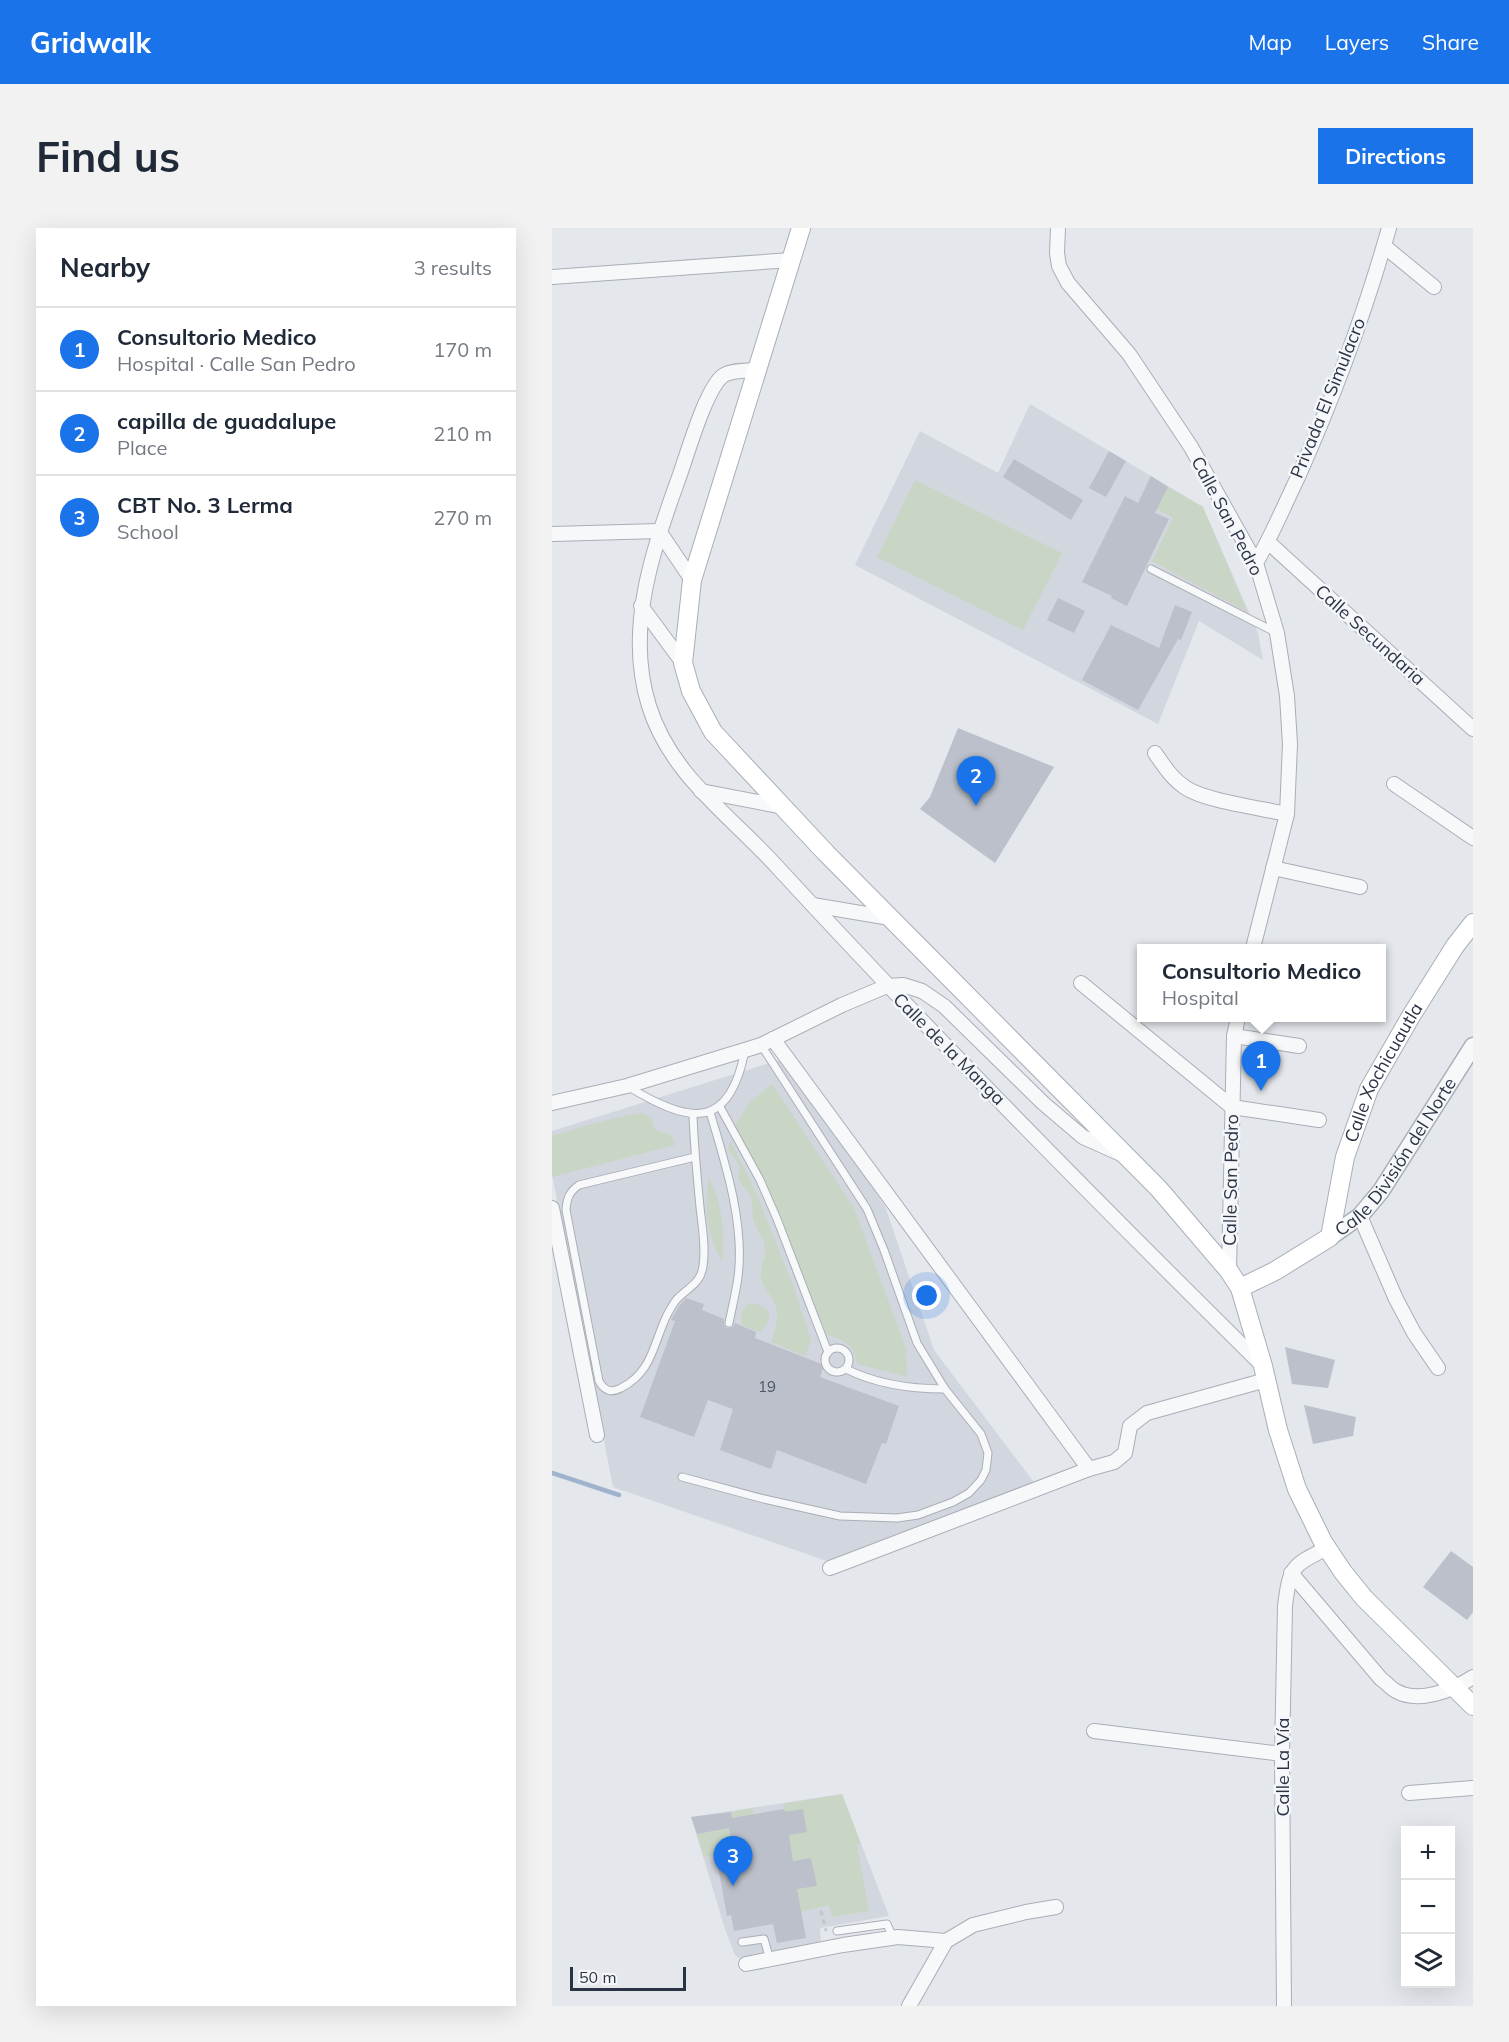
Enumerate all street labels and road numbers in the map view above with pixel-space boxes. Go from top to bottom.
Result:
street label: Privada El Simulacro [1285,314,1370,481]
street label: Calle San Pedro [1186,452,1269,579]
street label: Calle Secundaria [1311,579,1430,690]
street label: Calle de la Manga [888,988,1010,1110]
street label: Calle Xochicuautla [1339,998,1427,1145]
street label: Calle División del Norte [1330,1073,1461,1241]
street label: Calle San Pedro [1218,1114,1243,1246]
street label: Calle La Vía [1271,1718,1294,1816]

